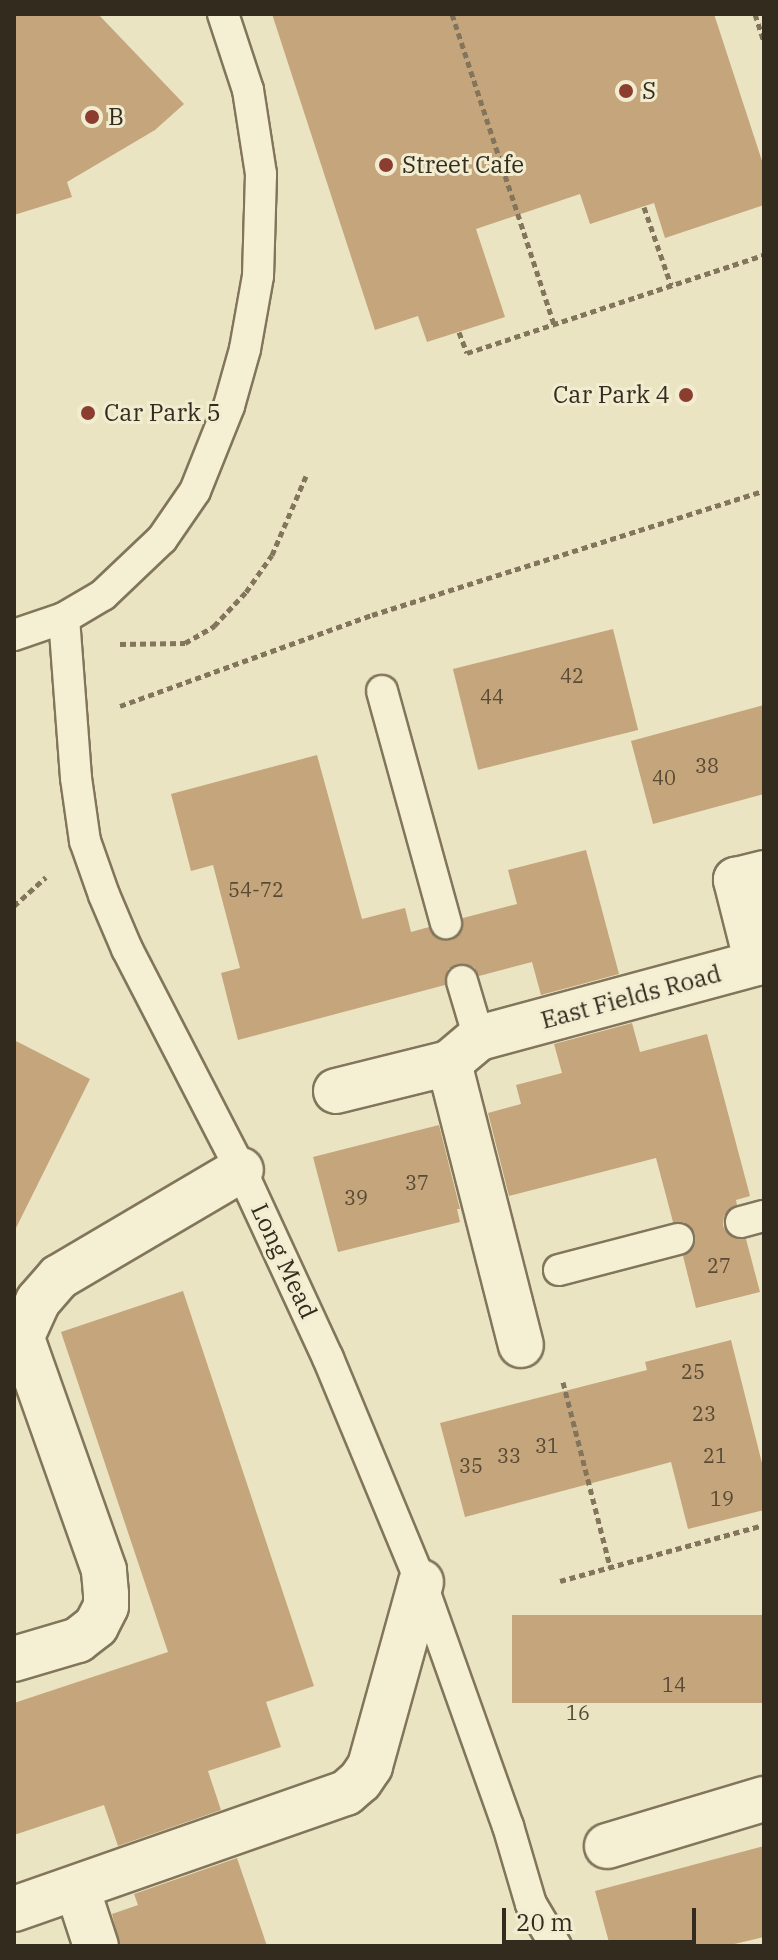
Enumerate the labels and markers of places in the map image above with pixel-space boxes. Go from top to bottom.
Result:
place label: S [642,77,656,105]
marker: S [617,82,635,100]
place label: B [108,103,124,131]
marker: B [83,108,101,126]
place label: Street Cafe [402,151,524,179]
marker: Street Cafe [377,156,395,174]
place label: Car Park 4 [553,381,670,409]
marker: Car Park 4 [677,386,695,404]
place label: Car Park 5 [104,399,221,427]
marker: Car Park 5 [79,404,97,422]

